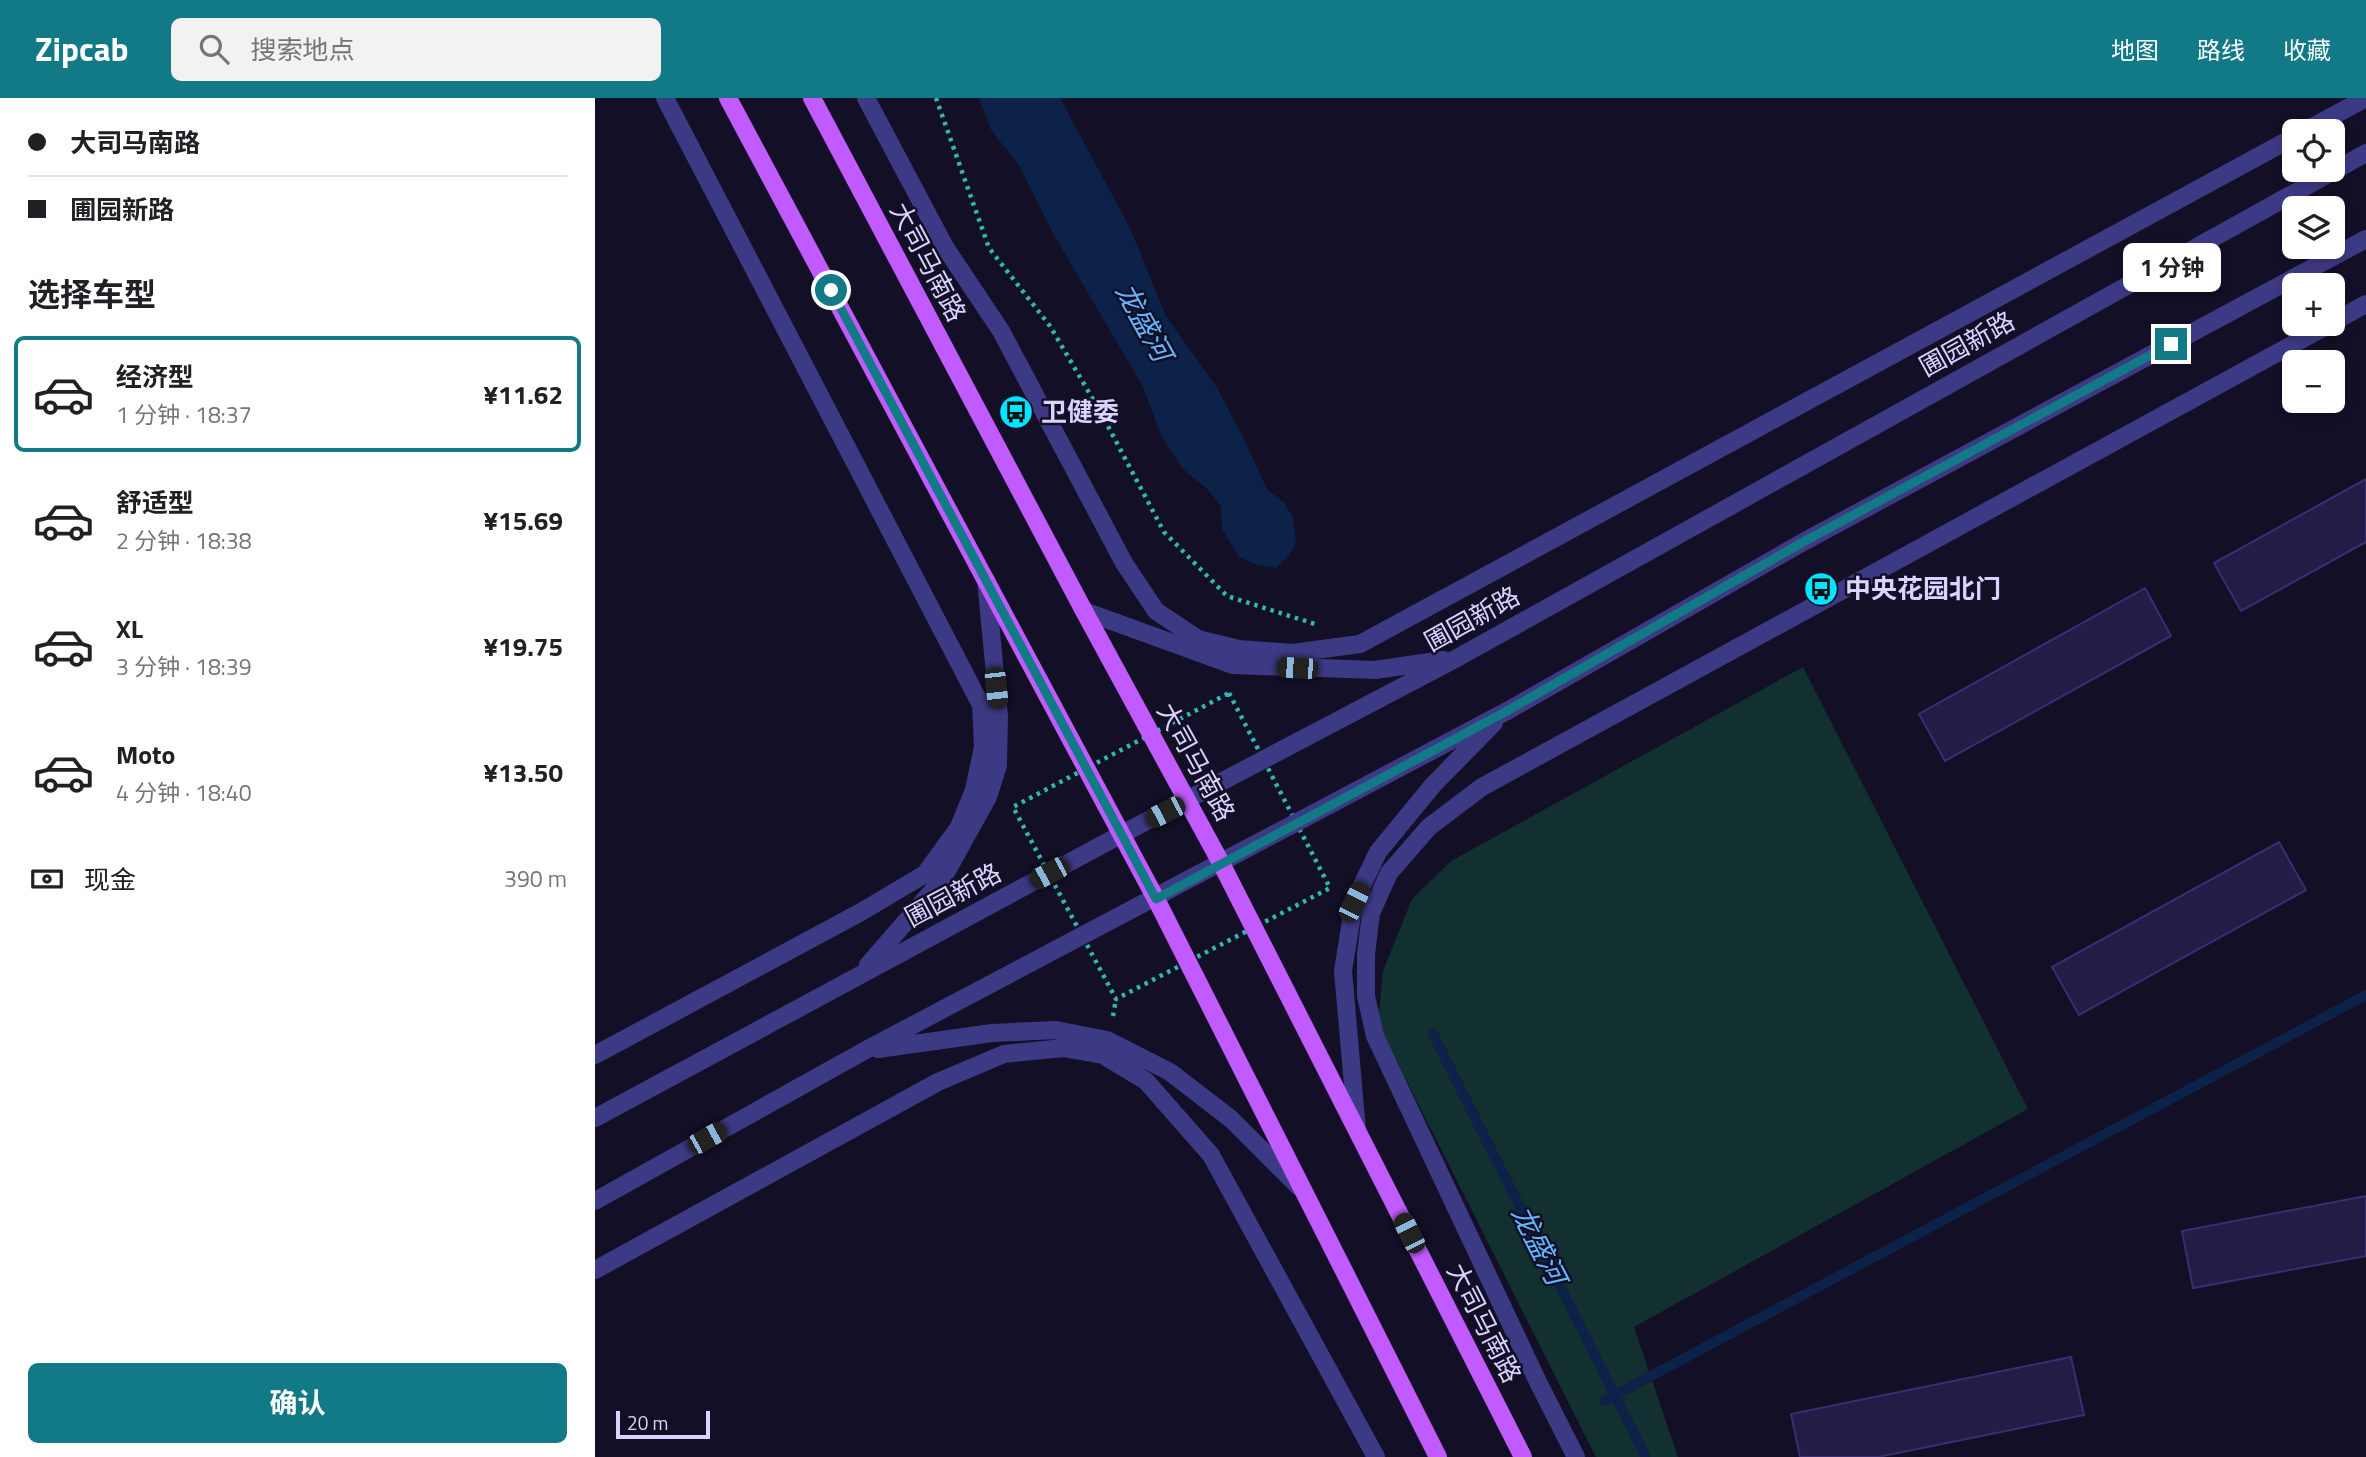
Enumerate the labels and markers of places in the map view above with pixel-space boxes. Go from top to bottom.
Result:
place label: 卫健委 [1041,392,1119,431]
bus stop icon: 卫健委 [997,393,1035,431]
place label: 中央花园北门 [1845,569,2001,608]
bus stop icon: 中央花园北门 [1802,570,1840,608]

